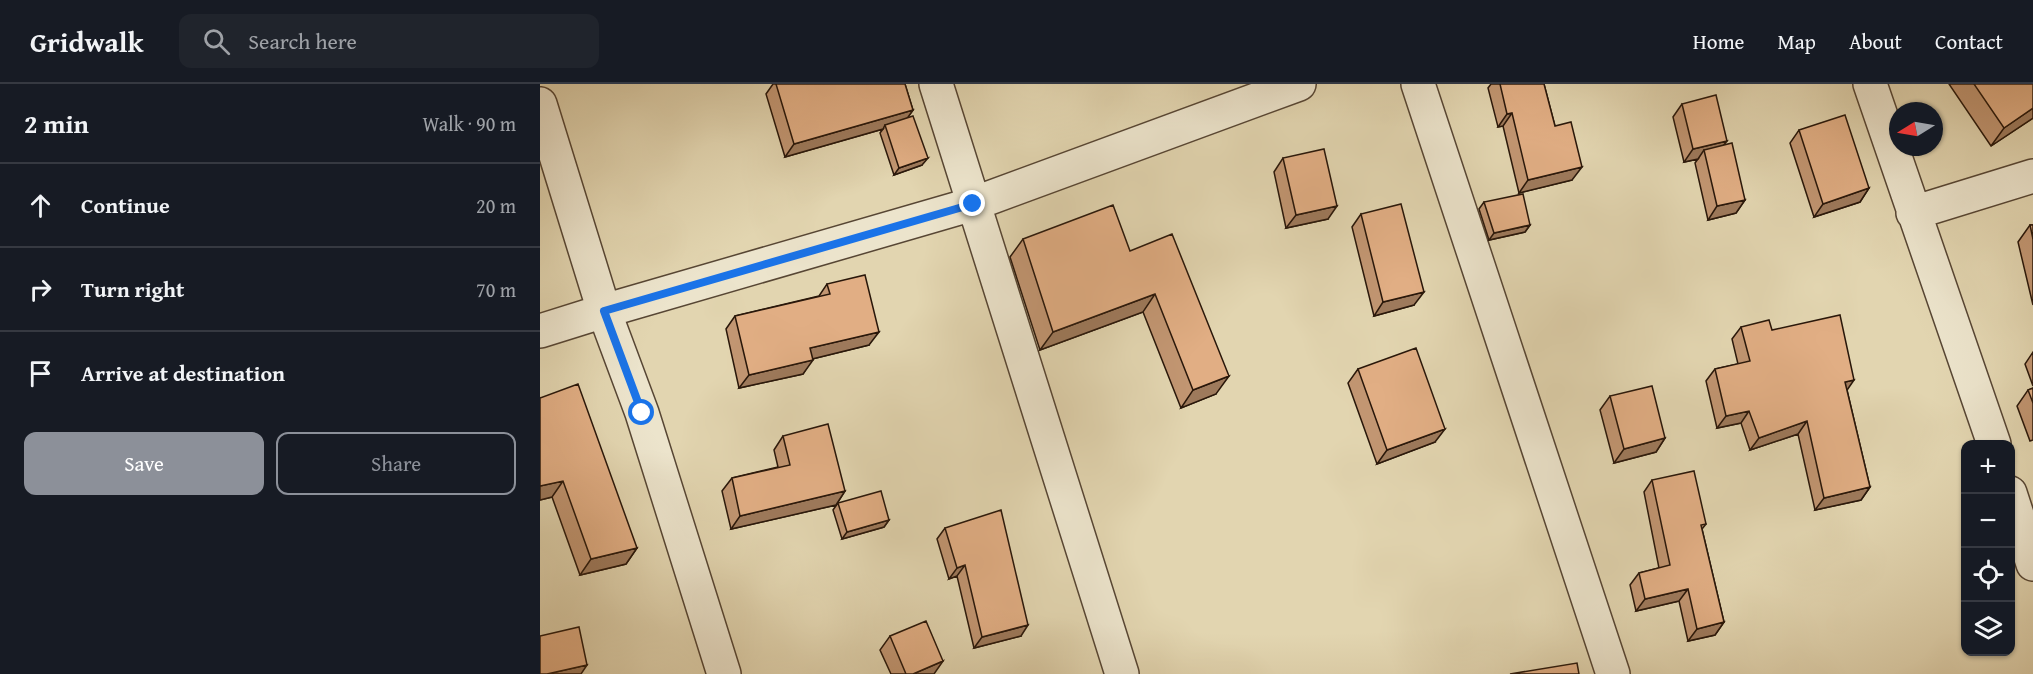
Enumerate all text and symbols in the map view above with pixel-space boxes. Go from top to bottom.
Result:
search box [179,14,599,68]
text: Gridwalk [30,21,143,62]
icon: search [200,25,233,58]
text: Search here [248,25,357,57]
text: Home [1693,26,1744,57]
text: Map [1777,26,1816,57]
text: About [1849,26,1902,57]
text: Contact [1935,26,2003,57]
north arrow [1889,102,1943,156]
text: 2 min [24,104,89,143]
text: Walk · 90 m [422,109,516,138]
icon: ahead [24,189,57,222]
text: Continue [81,189,170,221]
route end [959,190,985,216]
text: 20 m [476,191,516,220]
icon: right [24,273,57,306]
text: Turn right [81,273,184,305]
text: 70 m [476,275,516,304]
icon: arrive [24,357,57,390]
text: Arrive at destination [81,357,285,389]
route start [628,399,654,425]
button: Save [24,432,264,495]
button: Share [276,432,516,495]
map controls [1961,440,2015,656]
button: + [1961,440,2015,494]
button: − [1961,494,2015,548]
button: locate [1961,548,2015,602]
button: layers [1961,602,2015,656]

